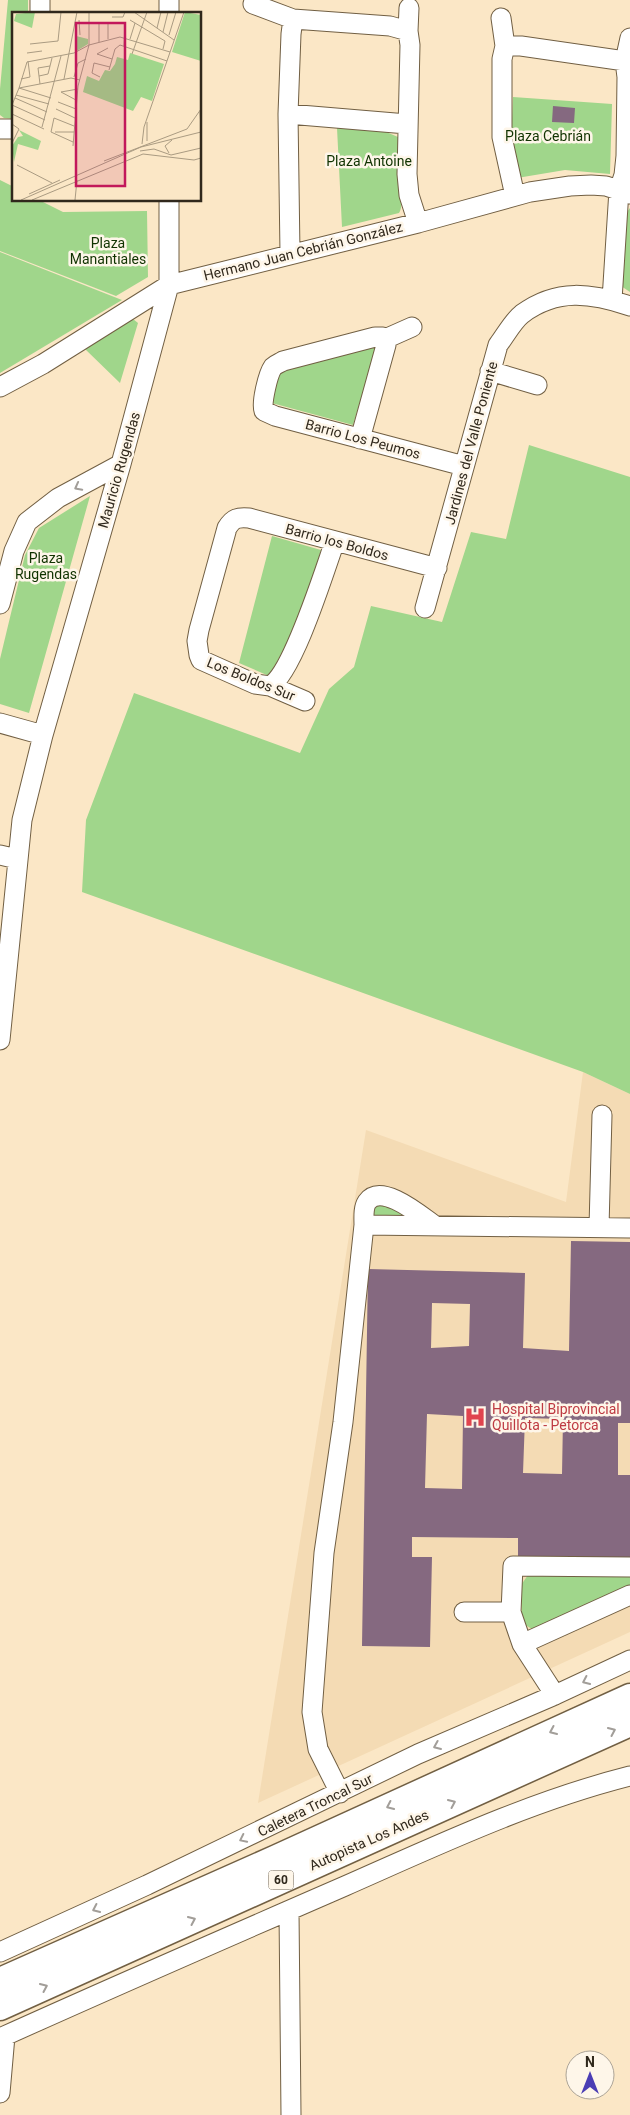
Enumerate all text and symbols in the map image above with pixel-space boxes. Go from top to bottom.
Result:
inset map [12,12,201,201]
park label: Plaza Cebrián [505,128,591,144]
park label: Plaza Antoine [326,153,412,169]
street label: Hermano Juan Cebrián González [202,218,404,283]
park label: Plaza Manantiales [70,235,146,267]
street label: Jardines del Valle Poniente [441,360,501,526]
street label: Mauricio Rugendas [95,410,143,530]
street label: Barrio Los Peumos [304,416,422,462]
one-way arrow [75,480,84,490]
street label: Barrio los Boldos [284,521,390,563]
park label: Plaza Rugendas [15,550,77,582]
street label: Los Boldos Sur [205,654,298,704]
place label: Hospital Biprovincial Quillota - Petorca [492,1401,620,1433]
hospital icon: Hospital Biprovincial Quillota - Petorca [462,1404,488,1430]
one-way arrow [582,1674,591,1685]
one-way arrow [549,1725,558,1736]
one-way arrow [607,1727,616,1738]
one-way arrow [433,1739,442,1750]
street label: Caletera Troncal Sur [255,1770,375,1840]
one-way arrow [447,1798,456,1809]
one-way arrow [386,1800,395,1811]
street label: Autopista Los Andes [307,1806,431,1874]
one-way arrow [240,1833,249,1843]
road number: 60 [268,1870,294,1890]
one-way arrow [93,1902,102,1912]
one-way arrow [187,1916,196,1926]
one-way arrow [39,1983,48,1993]
north arrow [565,2050,615,2100]
text: N [585,2054,595,2070]

